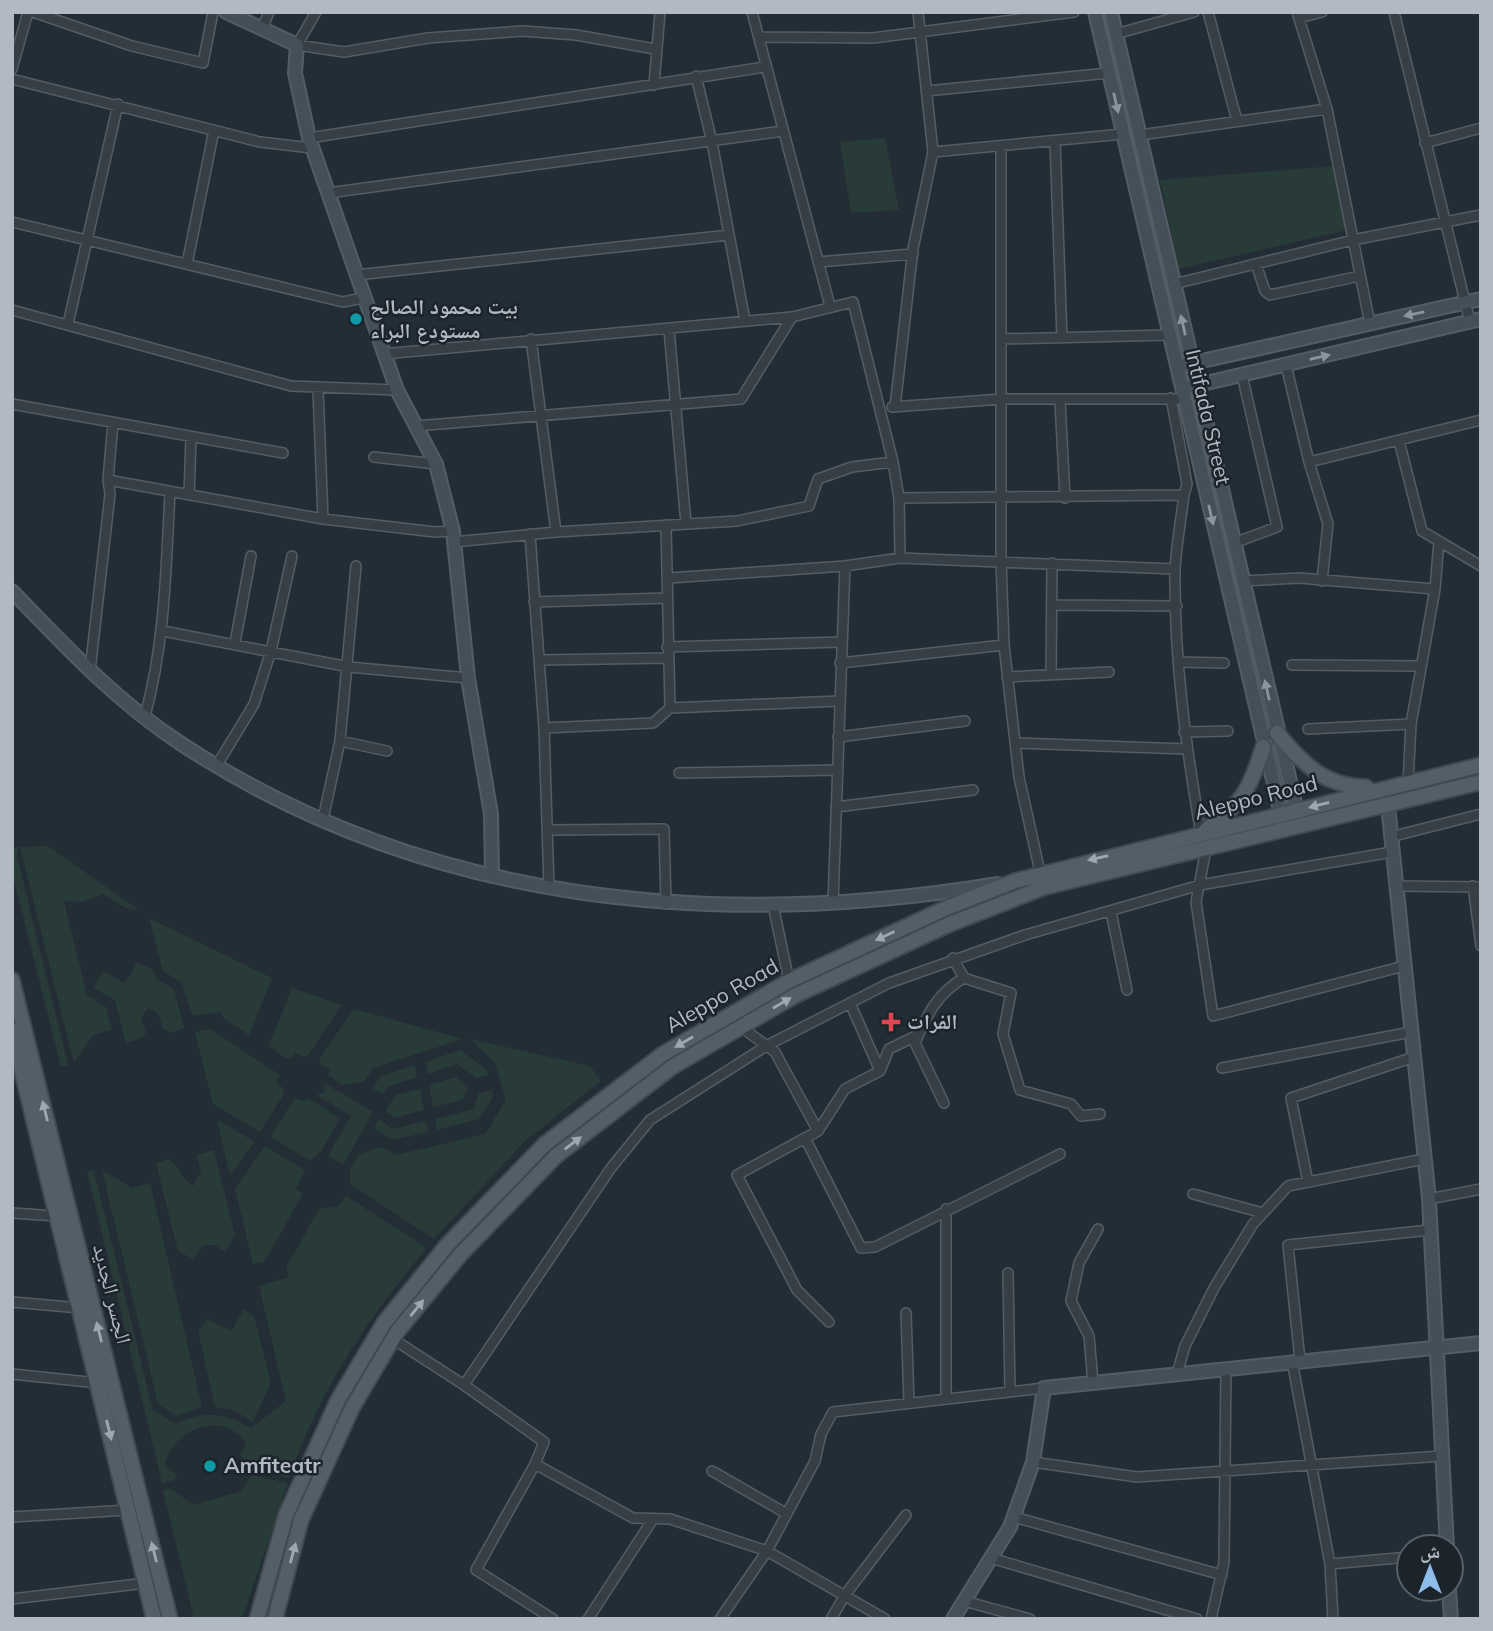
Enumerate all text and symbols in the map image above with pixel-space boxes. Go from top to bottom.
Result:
one-way arrow [1110,92,1121,114]
place label: بيت محمود الصالح مستودع البراء [370,293,518,344]
one-way arrow [1403,308,1425,319]
marker: بيت محمود الصالح مستودع البراء [348,311,364,327]
one-way arrow [1177,314,1188,336]
street label: Intifada Street [1181,346,1237,487]
one-way arrow [1309,351,1331,362]
one-way arrow [1206,504,1217,526]
one-way arrow [1261,679,1272,701]
street label: Aleppo Road [1191,769,1320,825]
one-way arrow [1308,800,1329,810]
one-way arrow [1087,853,1109,864]
one-way arrow [875,930,895,942]
street label: Aleppo Road [660,952,783,1038]
one-way arrow [772,997,791,1009]
place label: الفرات [907,1008,957,1034]
marker: الفرات [881,1012,901,1032]
one-way arrow [674,1035,693,1048]
one-way arrow [39,1100,50,1122]
one-way arrow [564,1136,582,1150]
street label: الجسر الجديد [88,1241,138,1346]
one-way arrow [409,1299,424,1316]
one-way arrow [94,1321,105,1343]
one-way arrow [104,1419,115,1441]
place label: Amfiteatr [224,1452,321,1478]
marker: Amfiteatr [202,1458,218,1474]
north arrow [1395,1533,1465,1603]
text: ش [1420,1539,1440,1563]
one-way arrow [148,1541,159,1563]
one-way arrow [288,1542,299,1564]

